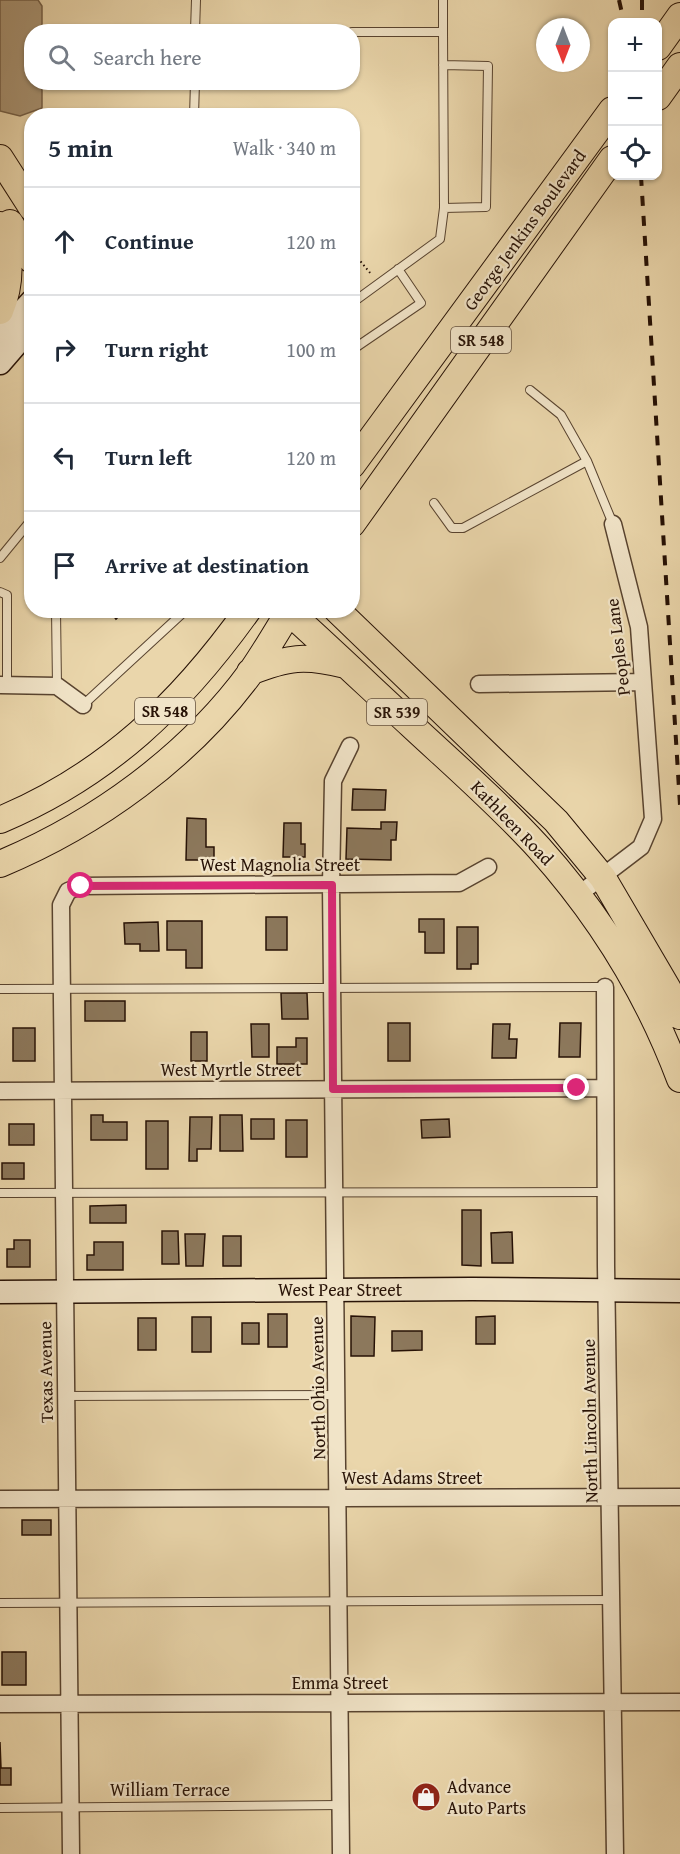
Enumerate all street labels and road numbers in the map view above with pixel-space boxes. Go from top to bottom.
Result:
street label: George Jenkins Boulevard [457,143,593,316]
road number: SR 548 [451,327,511,353]
street label: Peoples Lane [598,597,637,697]
road number: SR 548 [135,698,195,724]
road number: SR 539 [367,699,427,725]
street label: Kathleen Road [465,774,560,872]
street label: West Magnolia Street [200,851,361,878]
street label: West Myrtle Street [160,1056,302,1083]
street label: West Pear Street [278,1276,403,1303]
street label: North Ohio Avenue [303,1316,332,1460]
street label: Texas Avenue [31,1321,60,1423]
street label: North Lincoln Avenue [575,1339,604,1503]
street label: West Adams Street [342,1464,483,1491]
street label: Emma Street [292,1669,389,1696]
street label: William Terrace [110,1776,230,1803]

